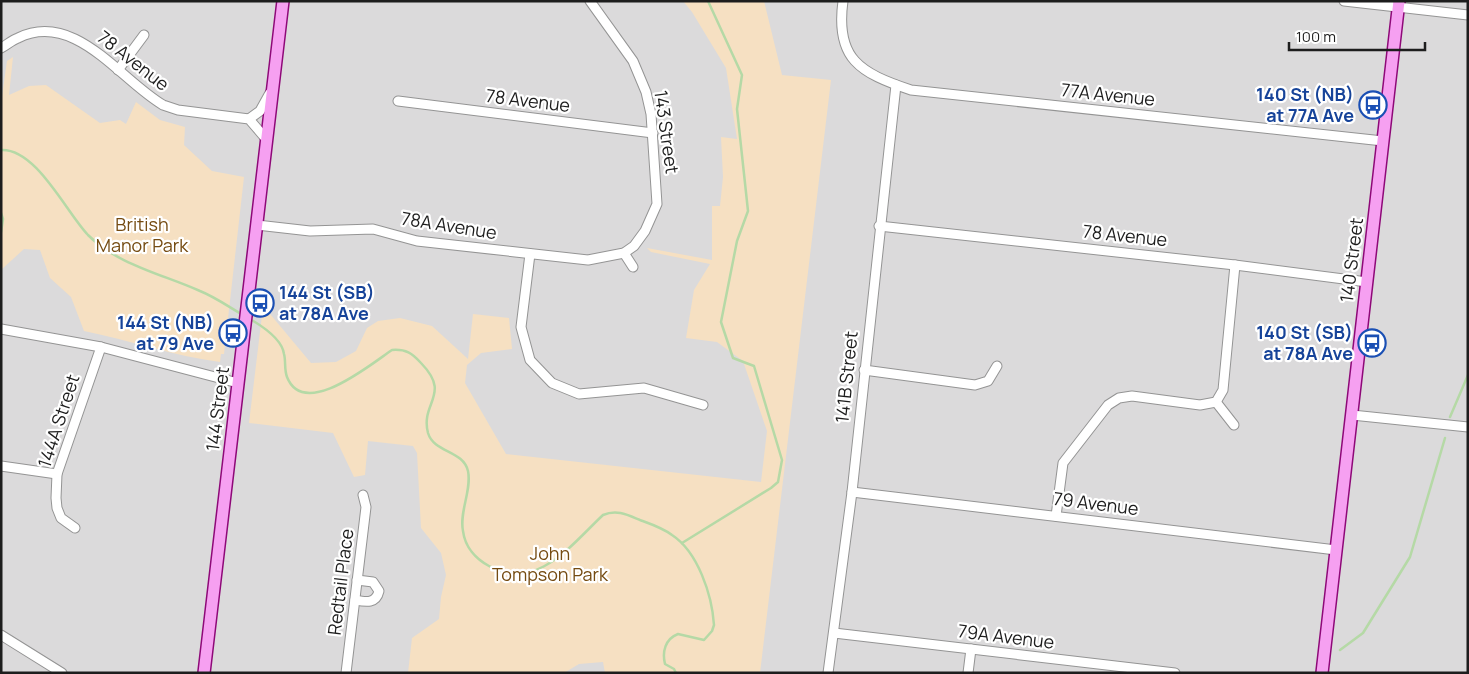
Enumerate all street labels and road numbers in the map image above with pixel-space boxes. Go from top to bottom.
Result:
street label: 78 Avenue [93,25,174,96]
street label: 77A Avenue [1060,77,1156,111]
street label: 78 Avenue [485,83,572,117]
street label: 143 Street [649,89,685,175]
street label: 78A Avenue [400,206,499,244]
street label: 140 Street [1334,216,1368,304]
street label: 78 Avenue [1082,219,1168,251]
street label: 141B Street [829,330,863,424]
street label: 144 Street [200,365,234,452]
street label: 144A Street [32,371,84,470]
street label: 79 Avenue [1052,486,1140,520]
street label: Redtail Place [322,527,358,636]
street label: 79A Avenue [957,618,1056,654]

